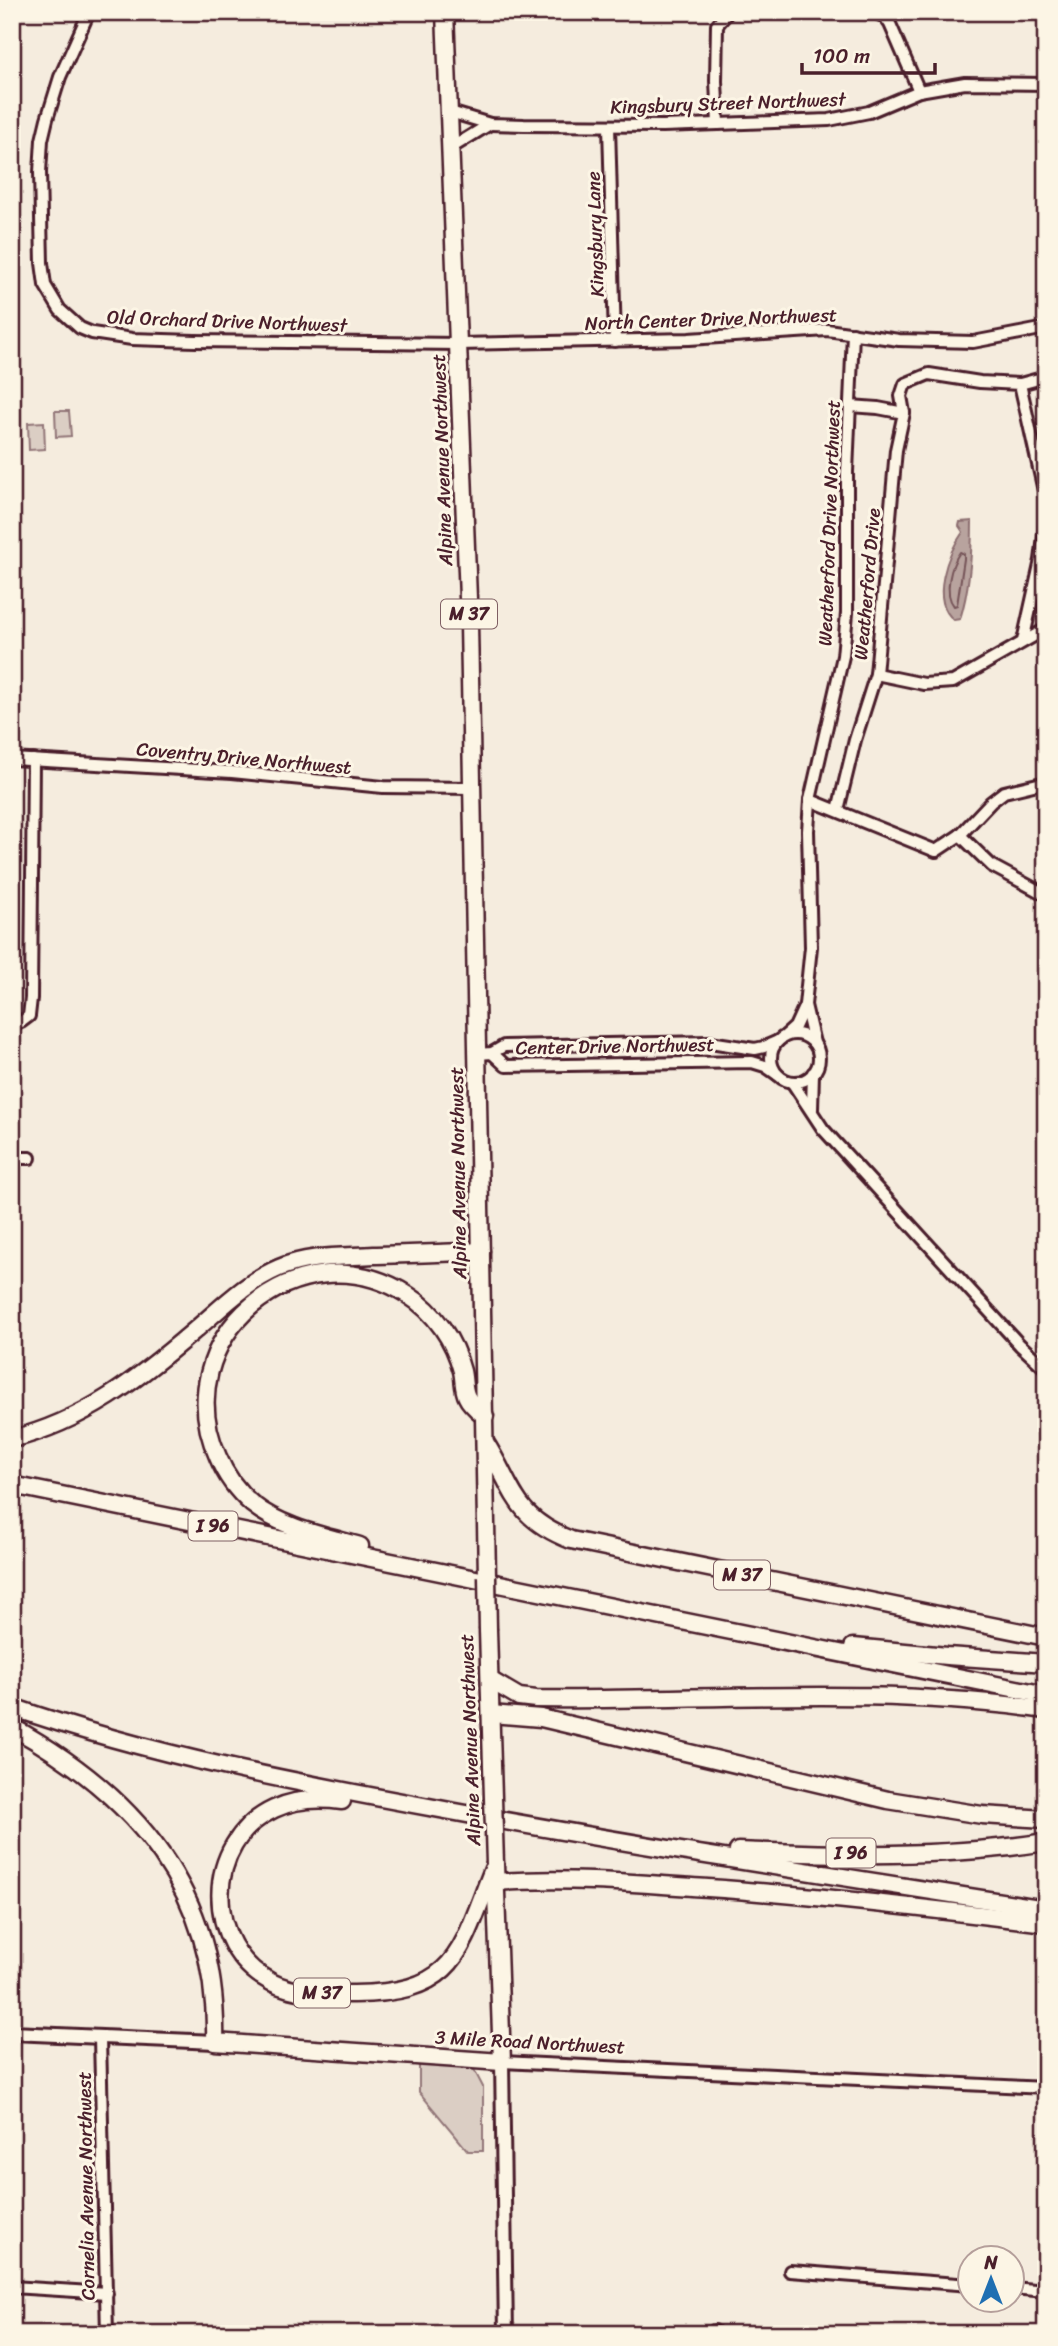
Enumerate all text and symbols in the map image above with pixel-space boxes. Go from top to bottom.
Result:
scale bar [802,32,936,76]
text: 100 m [813,37,870,75]
street label: Kingsbury Street Northwest [610,82,848,124]
street label: Kingsbury Lane [576,170,614,297]
street label: North Center Drive Northwest [584,298,838,340]
street label: Old Orchard Drive Northwest [106,300,349,342]
street label: Alpine Avenue Northwest [422,353,462,568]
street label: Weatherford Drive Northwest [808,399,850,647]
street label: Weatherford Drive [844,507,890,661]
road number: M 37 [441,600,497,628]
street label: Coventry Drive Northwest [135,732,353,784]
street label: Center Drive Northwest [515,1028,715,1064]
street label: Alpine Avenue Northwest [440,1067,476,1280]
road number: I 96 [188,1512,238,1540]
road number: M 37 [714,1560,770,1590]
street label: Alpine Avenue Northwest [450,1633,490,1848]
road number: I 96 [826,1839,876,1868]
road number: M 37 [294,1979,350,2008]
street label: 3 Mile Road Northwest [434,2021,626,2063]
street label: Cornelia Avenue Northwest [68,2071,104,2301]
north arrow [956,2244,1026,2314]
text: N [983,2246,998,2279]

